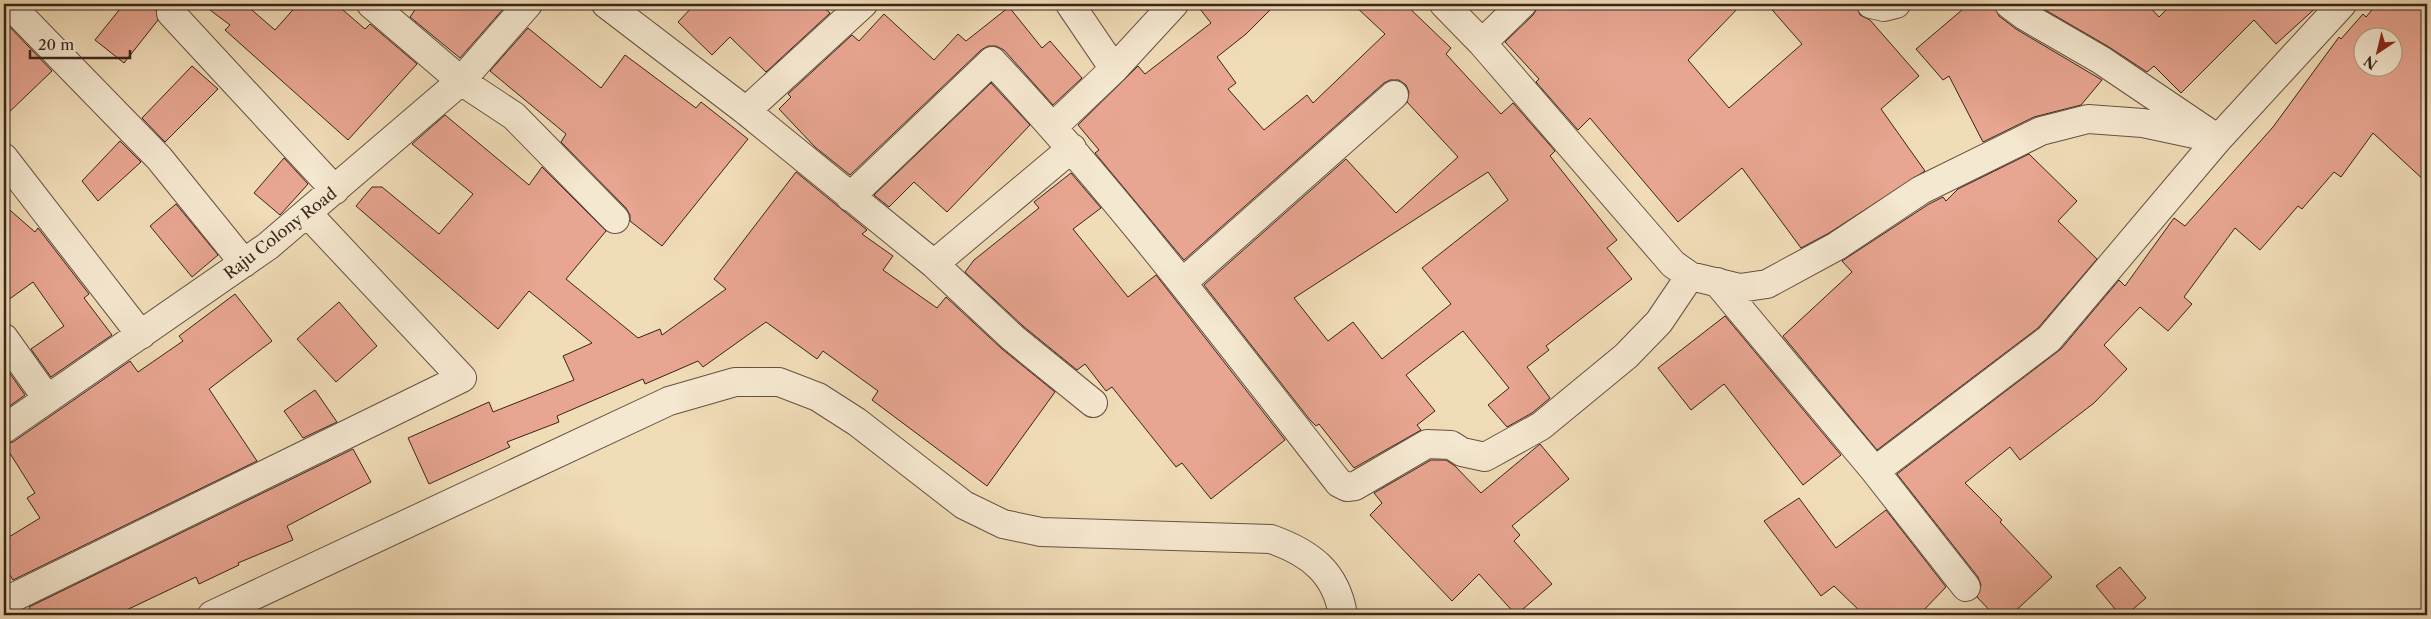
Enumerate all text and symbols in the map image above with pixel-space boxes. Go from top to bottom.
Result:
scale bar [30,28,130,60]
north arrow [2354,28,2404,78]
text: 20 m [38,35,74,54]
text: N [2360,52,2381,74]
street label: Raju Colony Road [220,183,340,283]

